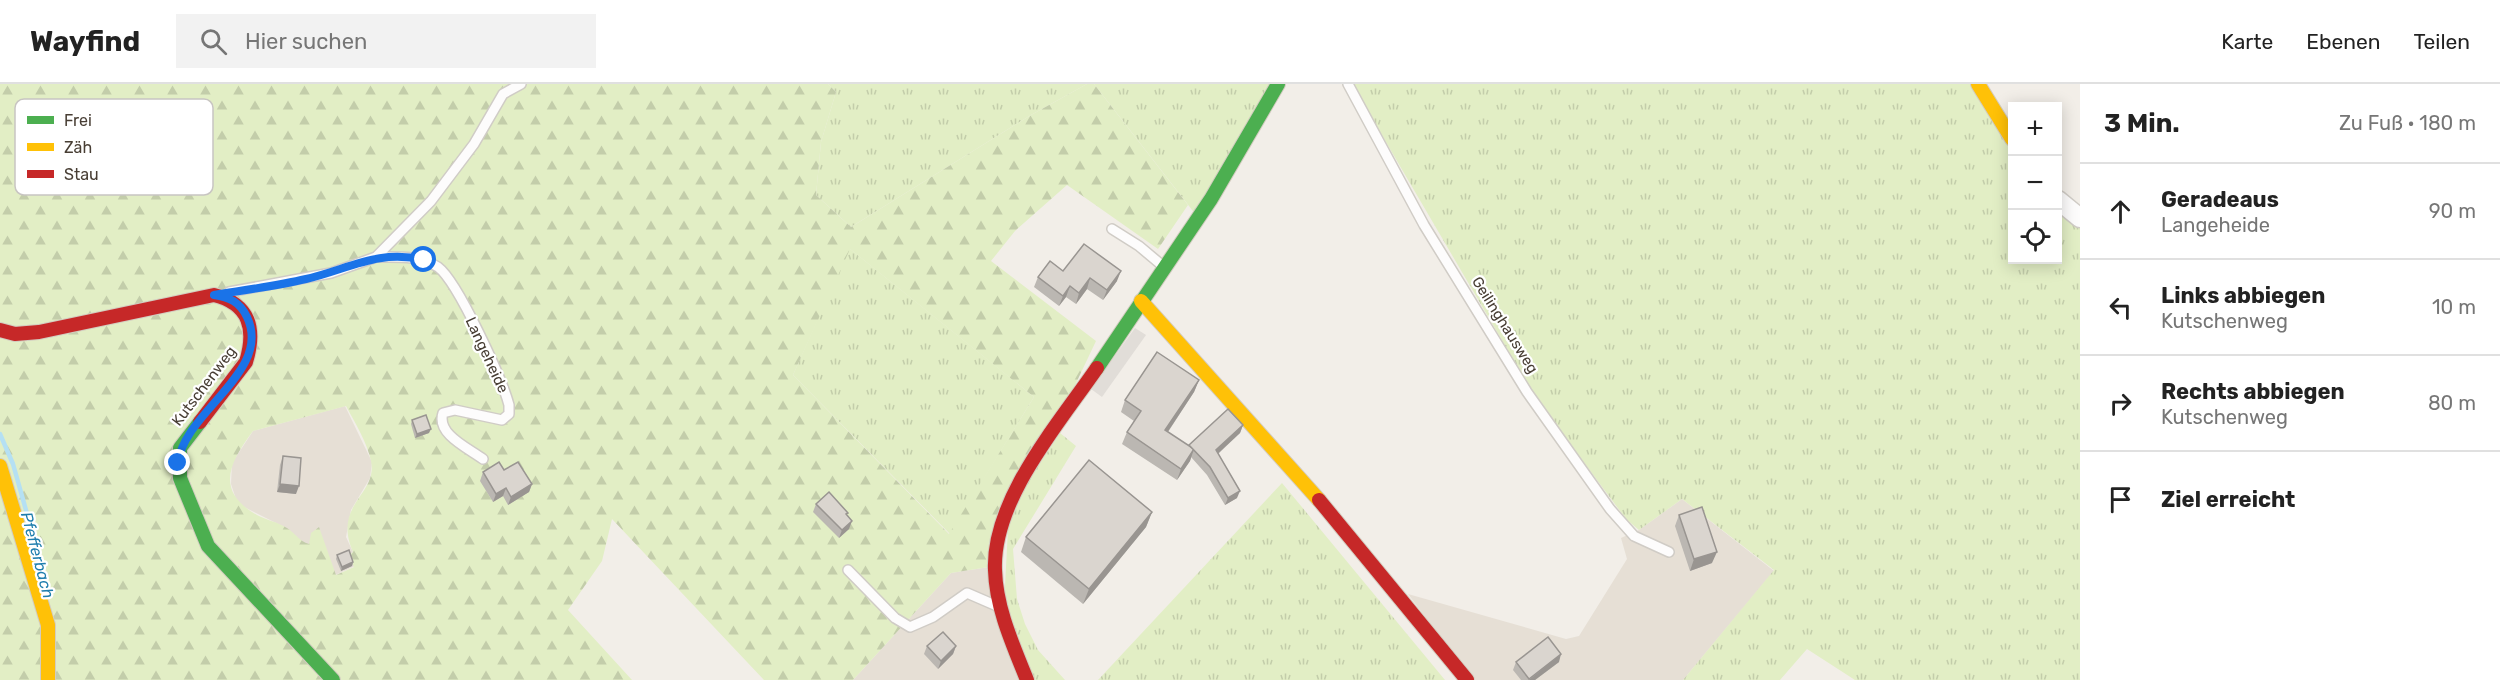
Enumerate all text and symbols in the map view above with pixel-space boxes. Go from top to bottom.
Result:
search box [176,14,596,68]
text: Wayfind [30,25,140,58]
icon: search [197,25,230,58]
text: Hier suchen [245,28,367,55]
text: Karte [2221,29,2273,54]
text: Ebenen [2306,29,2380,54]
text: Teilen [2413,29,2470,54]
legend [15,99,213,195]
map controls [2008,102,2062,264]
button: + [2008,102,2062,156]
text: 3 Min. [2104,108,2180,139]
text: Frei [64,111,92,130]
text: Zu Fuß · 180 m [2339,111,2476,135]
text: Zäh [64,138,92,157]
button: − [2008,156,2062,210]
text: Stau [64,165,99,184]
text: Geradeaus [2161,186,2279,213]
icon: ahead [2104,195,2137,228]
text: 90 m [2429,199,2476,223]
button: locate [2008,210,2062,264]
text: Langeheide [2161,213,2270,237]
route start [410,246,436,272]
street label: Geilinghausweg [1468,273,1542,377]
text: Links abbiegen [2161,282,2325,309]
icon: left [2104,291,2137,324]
text: 10 m [2432,295,2476,319]
text: Kutschenweg [2161,309,2288,333]
street label: Langeheide [462,314,512,396]
street label: Kutschenweg [168,343,240,429]
text: Rechts abbiegen [2161,378,2345,405]
icon: right [2104,387,2137,420]
text: 80 m [2428,391,2476,415]
text: Kutschenweg [2161,405,2288,429]
route end [164,449,190,475]
icon: arrive [2104,483,2137,516]
text: Ziel erreicht [2161,486,2295,513]
water label: Pfefferbach [17,510,58,600]

